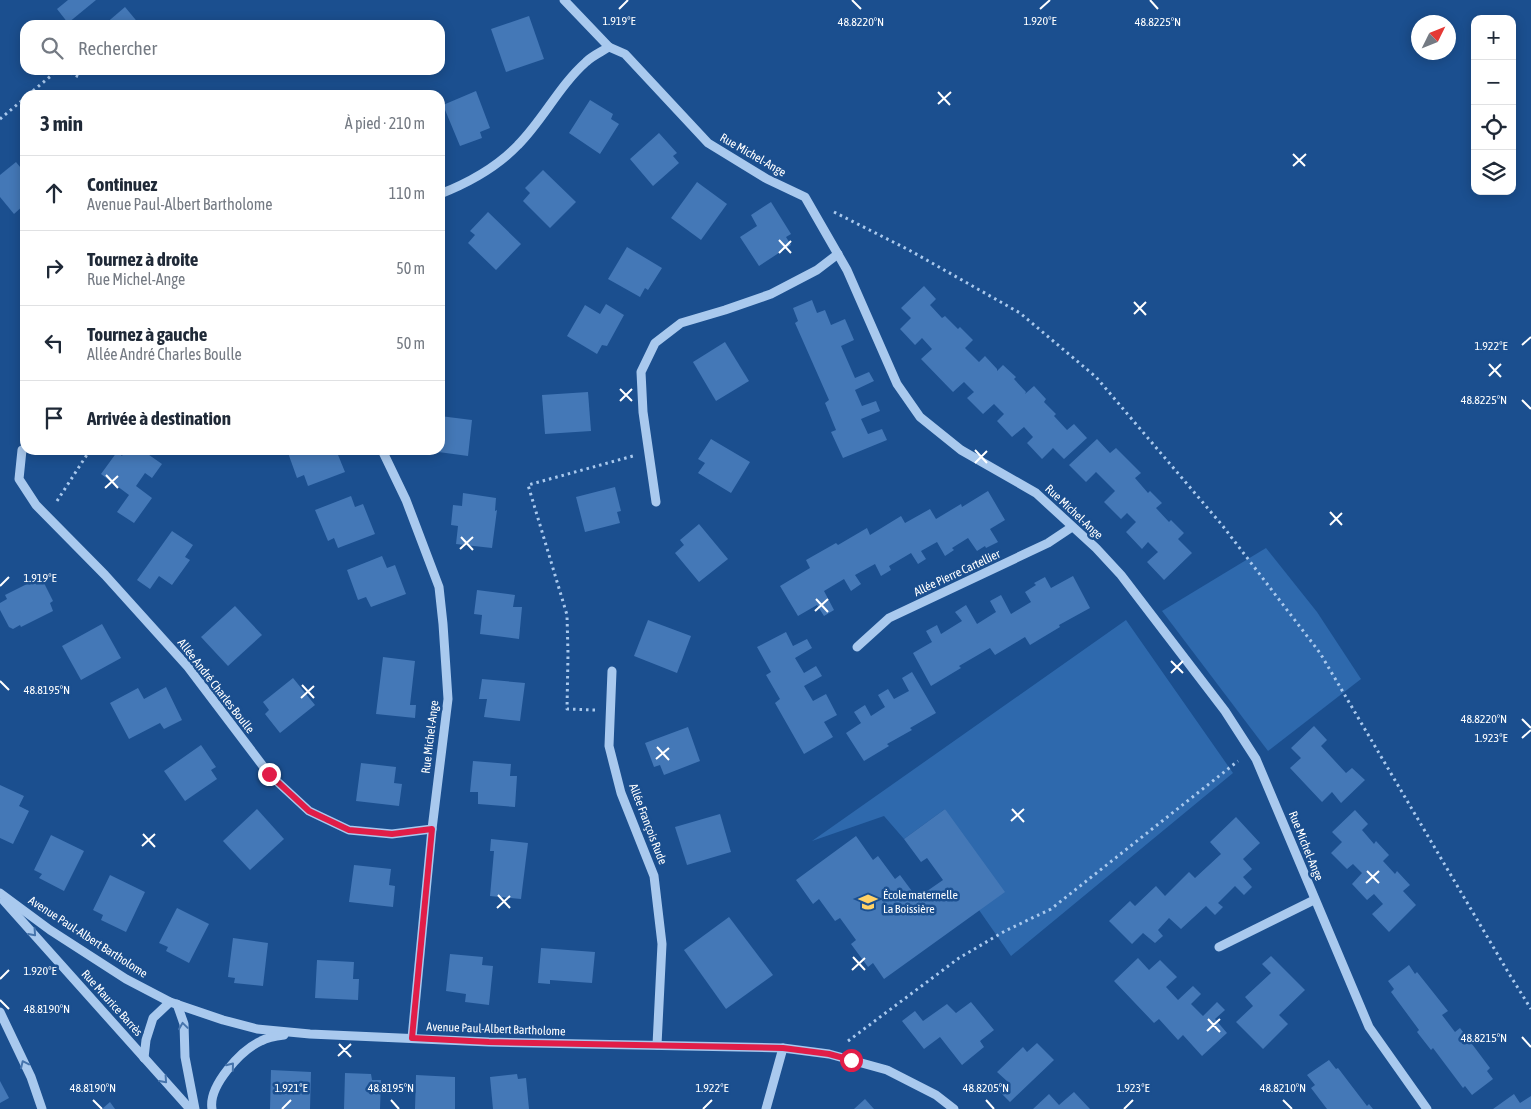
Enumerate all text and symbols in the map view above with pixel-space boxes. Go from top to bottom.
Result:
text: 1.919°E [602,14,636,28]
text: 1.920°E [1023,14,1057,28]
text: 48.8220°N [838,15,884,29]
text: 48.8225°N [1135,15,1181,29]
north arrow [1411,15,1456,60]
map controls [1471,15,1516,195]
button: + [1471,15,1516,60]
search box [20,20,445,75]
icon: search [38,34,66,62]
text: Rechercher [78,37,157,59]
button: − [1471,60,1516,105]
button: locate [1471,105,1516,150]
text: 3 min [40,111,83,135]
text: À pied · 210 m [345,114,425,132]
street label: Rue Michel-Ange [718,131,788,179]
button: layers [1471,150,1516,195]
text: Continuez [87,173,157,195]
icon: ahead [40,179,68,207]
text: 110 m [389,184,425,202]
text: Avenue Paul-Albert Bartholome [87,195,273,213]
text: Tournez à droite [87,248,198,270]
icon: right [40,254,68,282]
text: 50 m [396,259,425,277]
text: Rue Michel-Ange [87,270,185,288]
text: Tournez à gauche [87,323,207,345]
icon: left [40,329,68,357]
text: 50 m [396,334,425,352]
text: 1.922°E [1474,339,1508,353]
text: Allée André Charles Boulle [87,345,242,363]
text: 48.8225°N [1461,393,1507,407]
icon: arrive [40,404,68,432]
text: Arrivée à destination [87,407,231,429]
street label: Rue Michel-Ange [1042,482,1106,542]
street label: Allée Pierre Cartellier [911,547,1003,599]
text: 1.919°E [23,571,57,585]
street label: Allée André Charles Boulle [175,636,257,736]
text: 48.8195°N [24,683,70,697]
street label: Rue Michel-Ange [419,700,441,774]
text: 48.8220°N [1461,712,1507,726]
text: 1.923°E [1474,731,1508,745]
route end [258,763,281,786]
street label: Allée François Rude [626,782,670,866]
street label: Rue Michel-Ange [1286,809,1326,883]
place label: École maternelle La Boissière [883,888,958,916]
school or university icon: École maternelle La Boissière [857,891,879,913]
street label: Avenue Paul-Albert Bartholome [26,893,150,981]
one-way arrow [27,927,36,936]
text: 1.920°E [23,964,57,978]
street label: Rue Maurice Barrès [79,967,145,1039]
text: 48.8190°N [24,1002,70,1016]
street label: Avenue Paul-Albert Bartholome [426,1020,566,1038]
one-way arrow [178,1022,189,1030]
text: 48.8215°N [1461,1031,1507,1045]
route start [840,1049,863,1072]
one-way arrow [20,1060,31,1069]
one-way arrow [225,1063,234,1072]
one-way arrow [158,1075,167,1084]
text: 48.8190°N [70,1081,116,1095]
text: 1.921°E [274,1081,308,1095]
text: 48.8195°N [368,1081,414,1095]
text: 1.922°E [695,1081,729,1095]
text: 48.8205°N [963,1081,1009,1095]
text: 1.923°E [1116,1081,1150,1095]
text: 48.8210°N [1260,1081,1306,1095]

